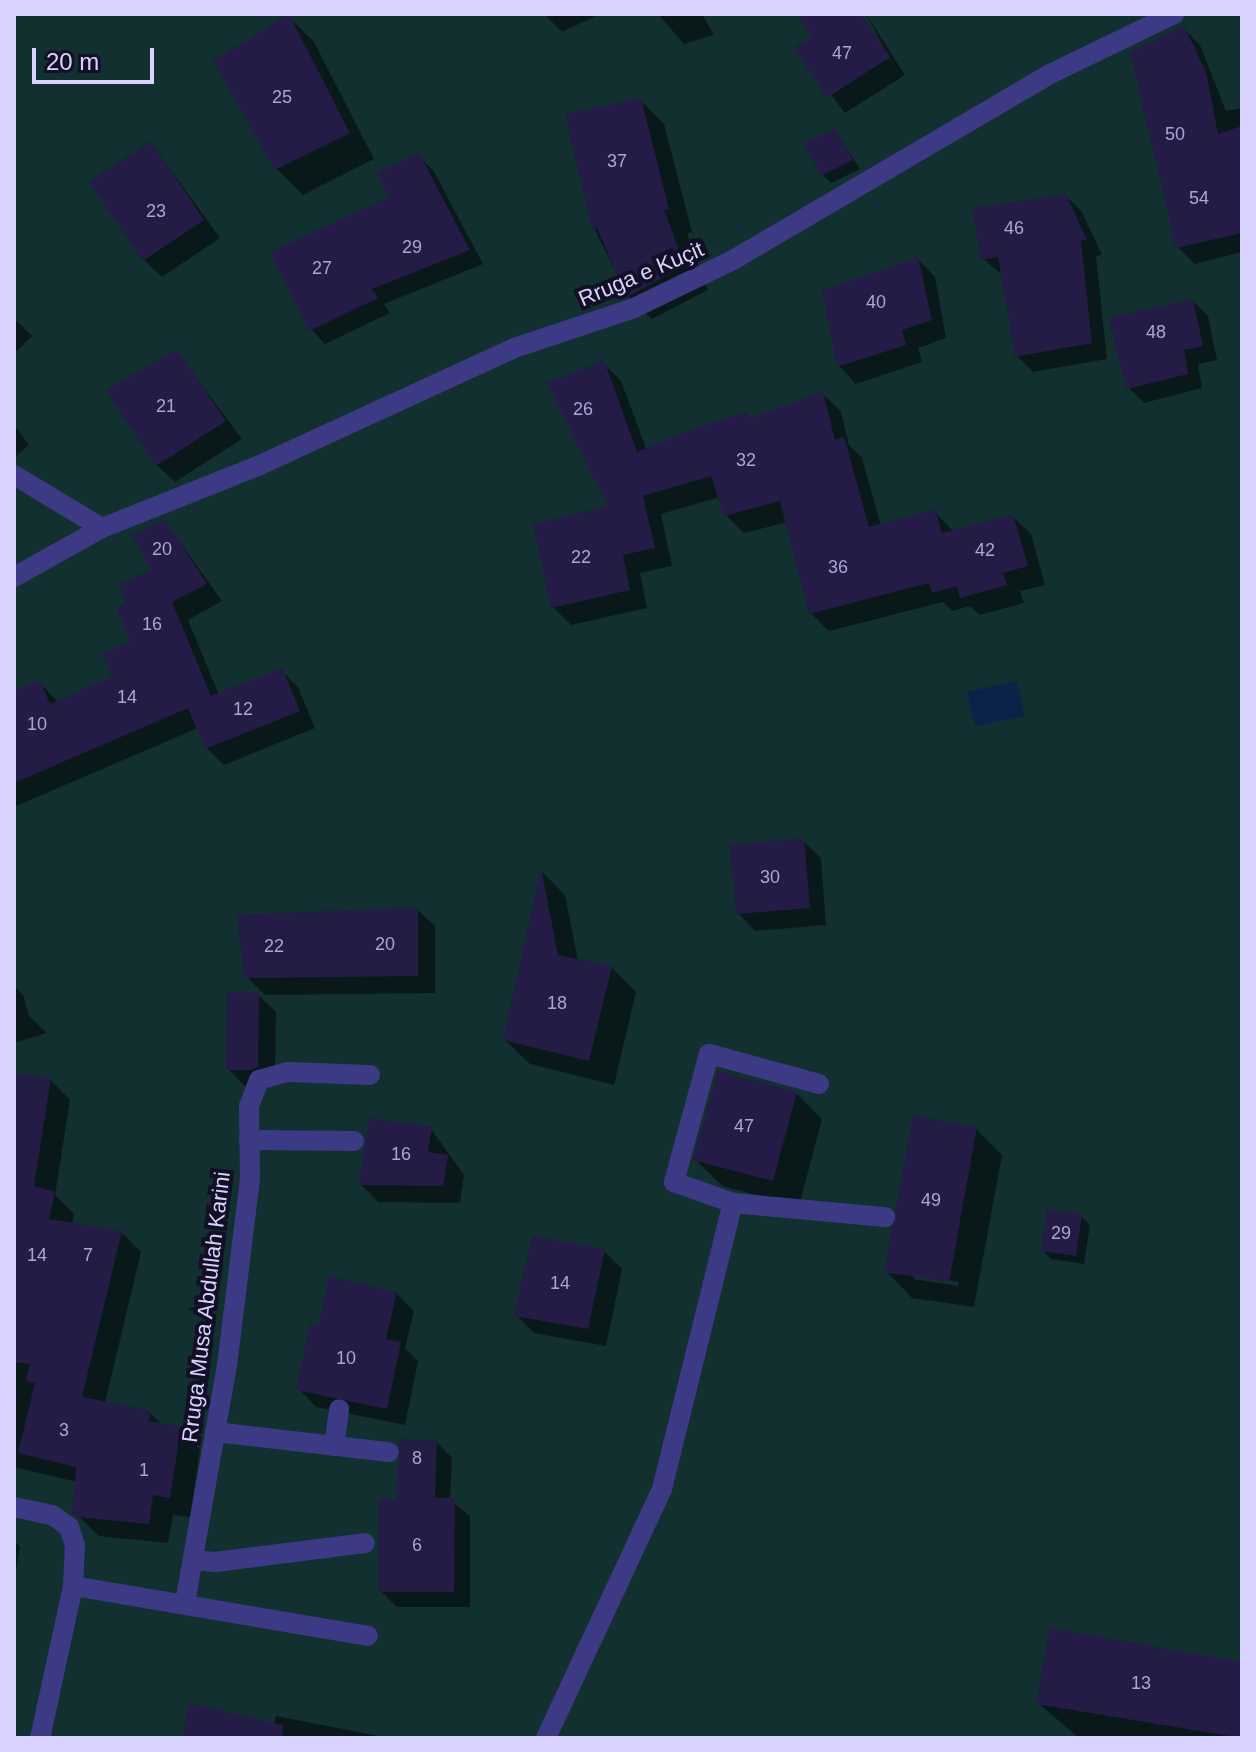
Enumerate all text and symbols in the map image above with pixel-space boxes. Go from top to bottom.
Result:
scale bar [36,32,158,82]
house number: 47 [832,42,852,64]
text: 20 m [46,48,99,75]
house number: 25 [272,86,292,108]
house number: 50 [1165,123,1185,145]
house number: 37 [607,150,627,172]
house number: 54 [1189,187,1209,209]
house number: 23 [146,200,166,222]
house number: 46 [1004,217,1024,239]
house number: 29 [402,236,422,258]
street label: Rruga e Kuçit [574,236,708,312]
house number: 27 [312,257,332,279]
house number: 40 [866,291,886,313]
house number: 48 [1146,321,1166,343]
house number: 21 [156,395,176,417]
house number: 26 [573,398,593,420]
house number: 32 [736,449,756,471]
house number: 20 [152,538,172,560]
house number: 42 [975,539,995,561]
house number: 22 [571,546,591,568]
house number: 36 [828,556,848,578]
house number: 16 [142,613,162,635]
house number: 14 [117,686,137,708]
house number: 12 [233,698,253,720]
house number: 10 [27,713,47,735]
house number: 30 [760,866,780,888]
house number: 20 [375,933,395,955]
house number: 22 [264,935,284,957]
house number: 18 [547,992,567,1014]
house number: 47 [734,1115,754,1137]
house number: 16 [391,1143,411,1165]
street label: Rruga Musa Abdullah Karini [176,1169,236,1445]
house number: 49 [921,1189,941,1211]
house number: 29 [1051,1222,1071,1244]
house number: 14 [27,1244,47,1266]
house number: 7 [83,1244,93,1266]
house number: 14 [550,1272,570,1294]
house number: 10 [336,1347,356,1369]
house number: 3 [59,1419,69,1441]
house number: 8 [412,1447,422,1469]
house number: 1 [139,1459,149,1481]
house number: 6 [412,1534,422,1556]
house number: 13 [1131,1672,1151,1694]

